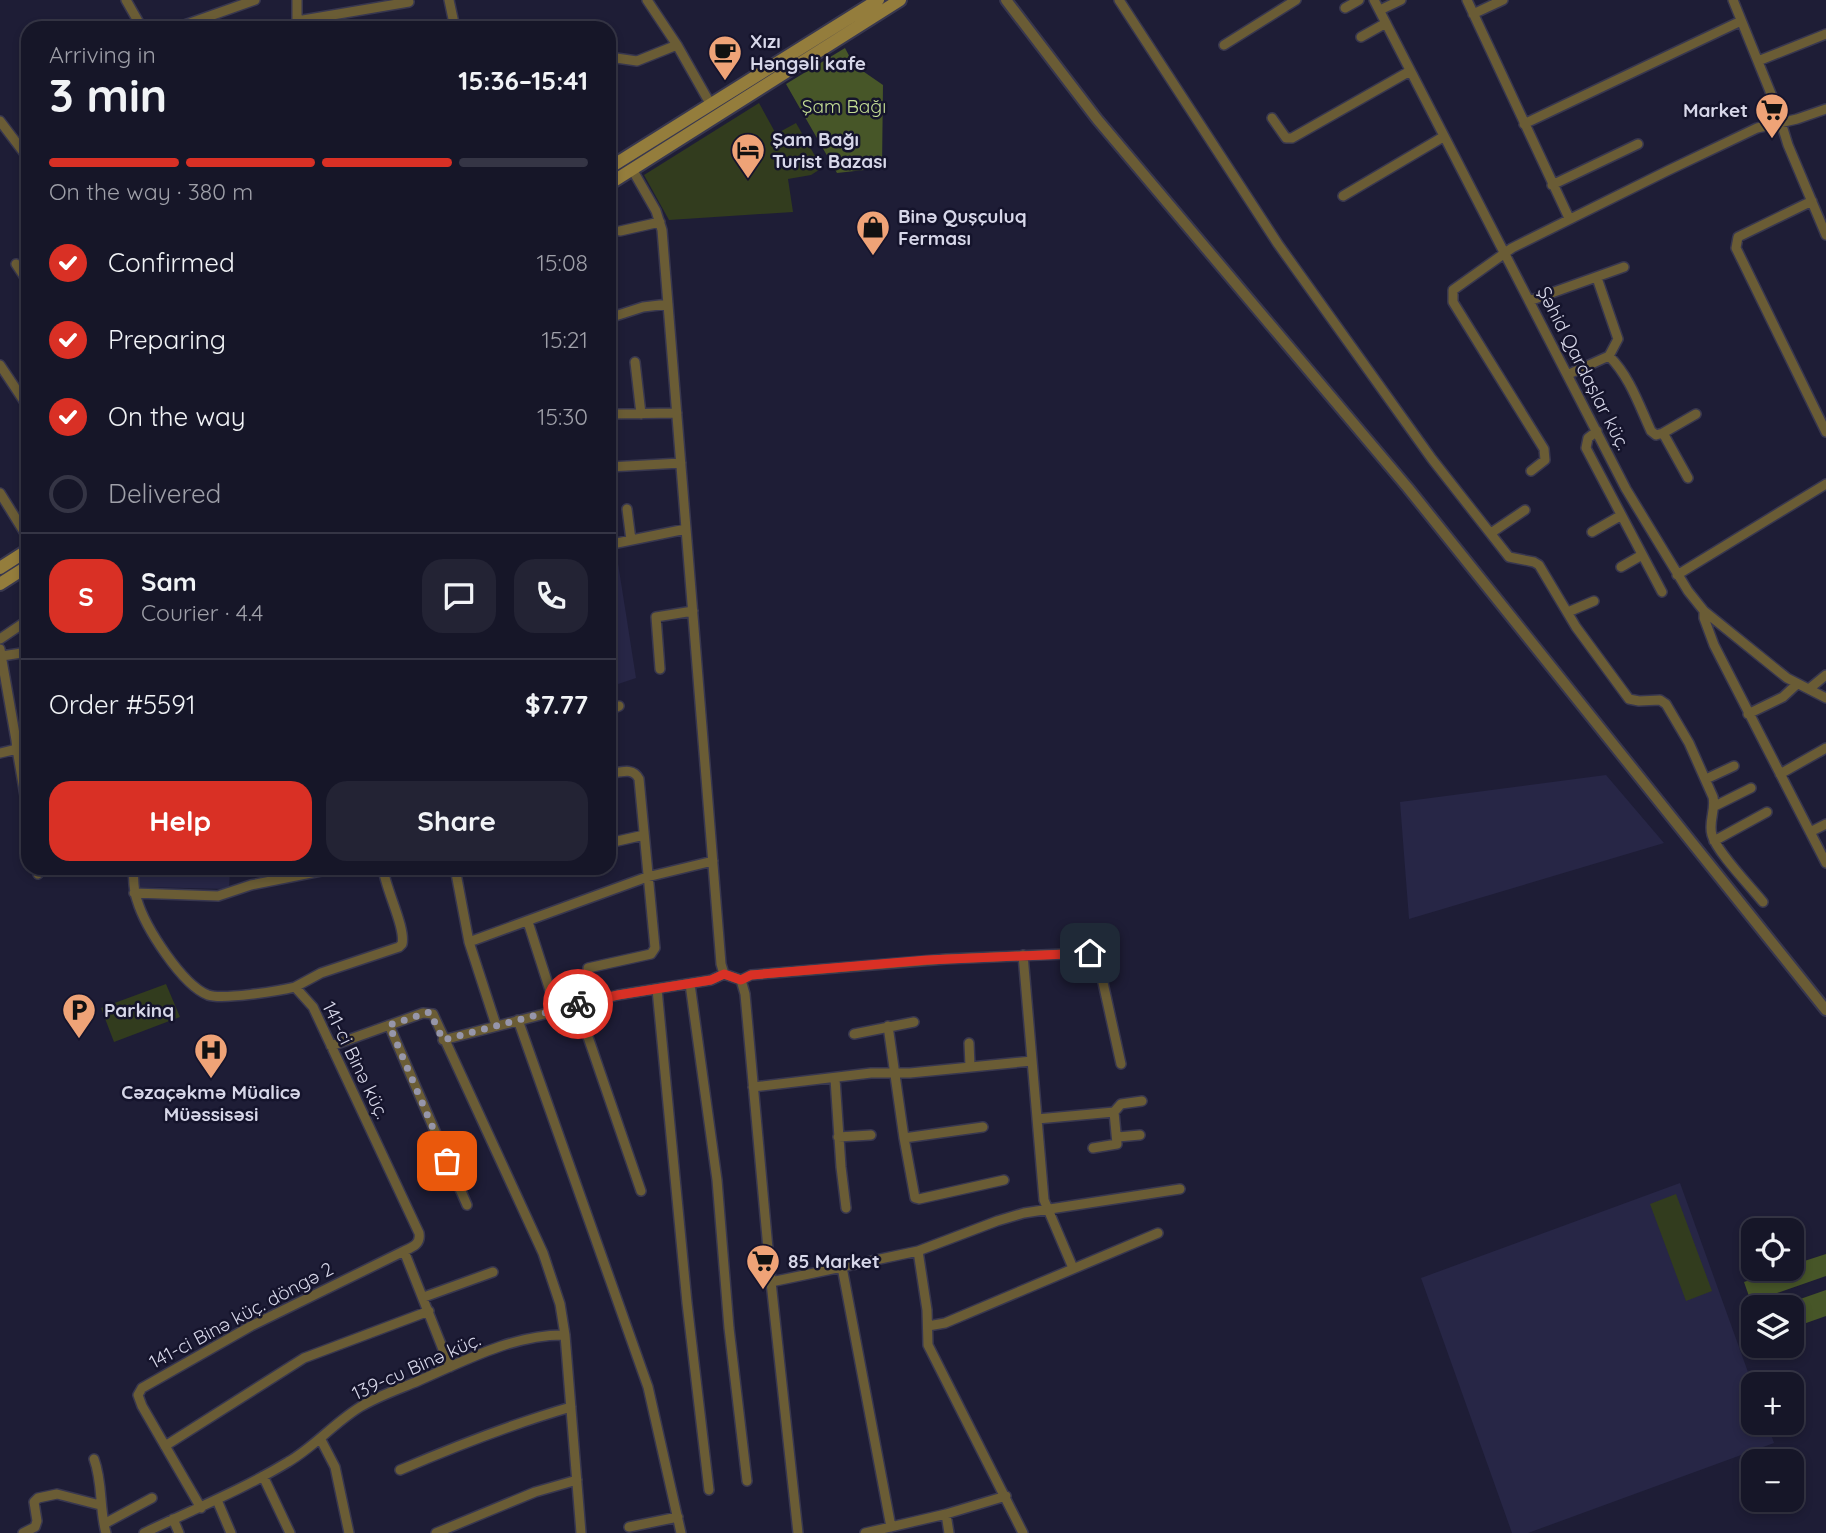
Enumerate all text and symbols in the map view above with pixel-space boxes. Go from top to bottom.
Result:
place label: Xızı Həngəli kafe [750,29,866,75]
cafe icon: Xızı Həngəli kafe [706,33,744,82]
text: Arriving in [49,40,156,69]
text: 15:36–15:41 [458,64,588,97]
text: 3 min [49,66,167,124]
supermarket icon: Market [1753,91,1791,140]
park label: Şam Bağı [802,94,886,118]
place label: Market [1683,98,1748,122]
place label: Şam Bağı Turist Bazası [772,127,887,173]
hotel icon: Şam Bağı Turist Bazası [729,131,767,180]
text: On the way · 380 m [49,177,253,206]
place label: Binə Quşçuluq Ferması [898,204,1027,250]
shop icon: Binə Quşçuluq Ferması [854,208,892,257]
icon: check [49,244,87,282]
text: Confirmed [108,246,235,279]
text: 15:08 [537,248,588,277]
street label: Şəhid Qardaşlar küç. [1532,282,1636,454]
icon: check [49,321,87,359]
text: Preparing [108,323,226,356]
text: 15:21 [541,325,588,354]
icon: check [49,398,87,436]
text: On the way [108,400,246,433]
text: 15:30 [537,402,588,431]
text: Delivered [108,477,221,510]
button: chat [422,559,496,633]
button: phone [514,559,588,633]
text: Sam [141,565,197,598]
text: S [78,580,94,613]
text: Courier · 4.4 [141,598,263,627]
text: Order #5591 [49,688,196,721]
text: $7.77 [525,688,588,721]
button: Help [49,781,312,861]
button: Share [326,781,588,861]
pin [1060,923,1120,983]
icon: home [1071,934,1109,972]
courier [543,969,613,1039]
icon: bike [559,985,597,1023]
parking icon: Parkinq [60,991,98,1040]
street label: 141-ci Binə küç. [317,997,395,1123]
place label: Parkinq [104,998,174,1022]
hospital icon: Cəzaçəkmə Müalicə Müəssisəsi [192,1031,230,1080]
place label: Cəzaçəkmə Müalicə Müəssisəsi [121,1080,301,1126]
pin [417,1131,477,1191]
icon: bag [428,1142,466,1180]
map controls [1741,1218,1804,1512]
button: locate [1741,1218,1804,1281]
supermarket icon: 85 Market [744,1242,782,1291]
place label: 85 Market [788,1249,880,1273]
street label: 141-ci Binə küç. döngə 2 [145,1256,337,1374]
button: layers [1741,1295,1804,1358]
street label: 139-cu Binə küç. [348,1327,484,1405]
button: + [1741,1372,1804,1435]
button: − [1741,1449,1804,1512]

